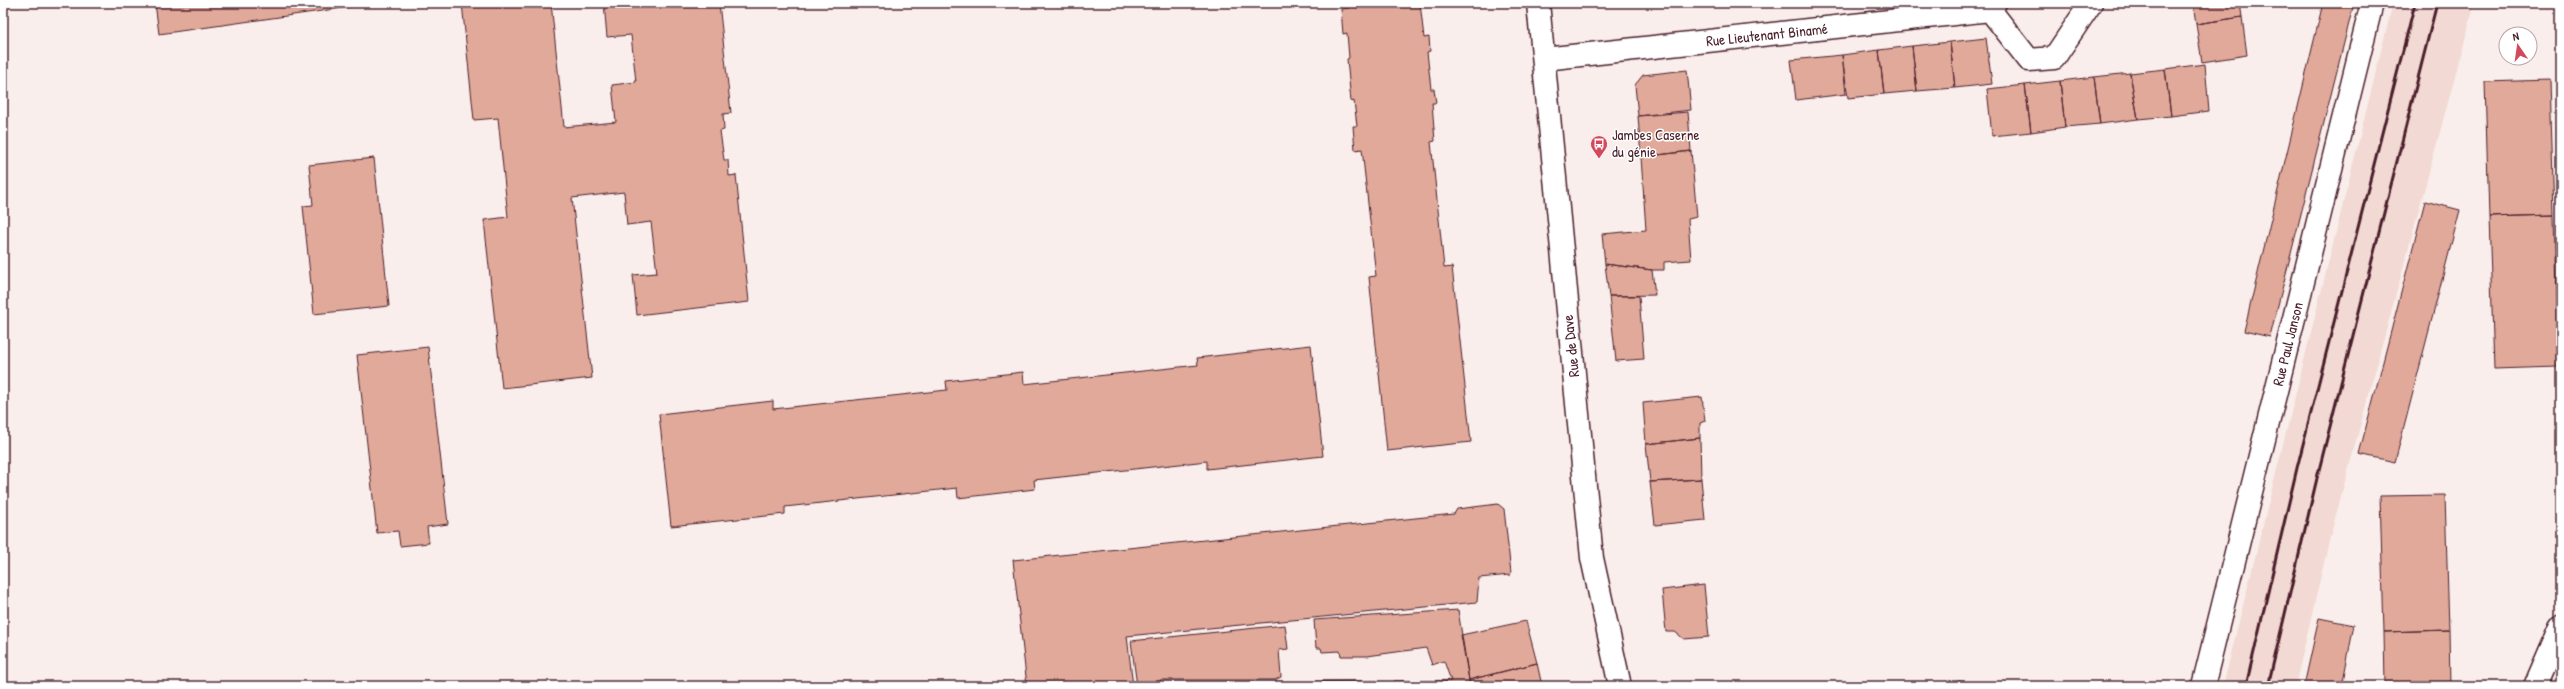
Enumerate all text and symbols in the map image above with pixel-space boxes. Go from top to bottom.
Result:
street label: Rue Lieutenant Binamé [1705,18,1829,51]
north arrow [2498,26,2538,66]
text: N [2511,29,2520,44]
place label: Jambes Caserne du génie [1612,124,1699,162]
bus stop icon: Jambes Caserne du génie [1589,134,1609,159]
street label: Rue Paul Janson [2267,300,2308,388]
street label: Rue de Dave [1557,314,1584,378]

